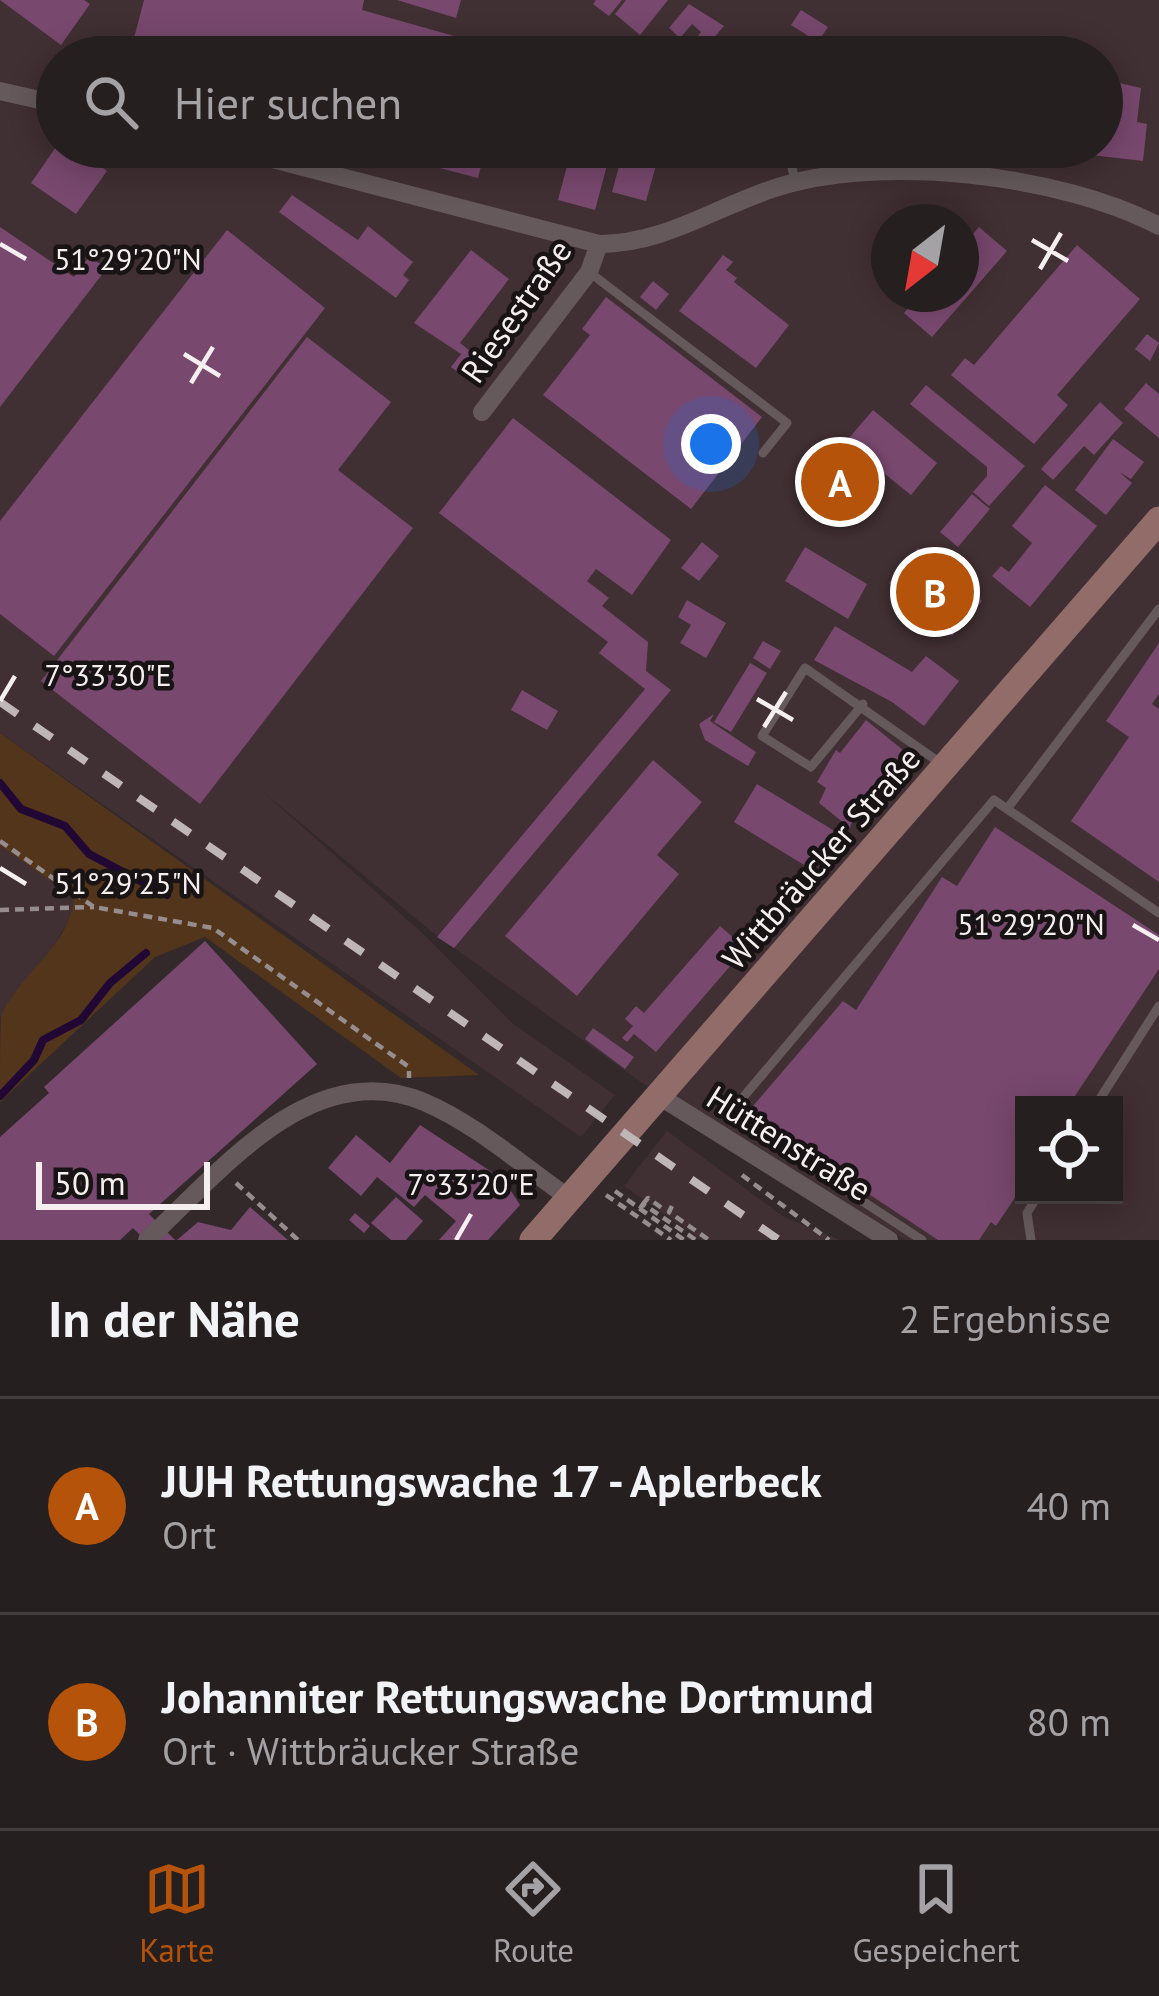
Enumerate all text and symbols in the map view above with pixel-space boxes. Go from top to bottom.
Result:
search box [36,36,1123,168]
icon: search [78,69,144,135]
text: Hier suchen [174,73,402,131]
north arrow [871,204,979,312]
street label: Riesestraße [451,231,580,391]
text: 51°29'20"N [54,239,202,278]
your location [681,414,741,474]
pin: A [801,437,879,527]
pin: B [896,547,974,637]
text: 7°33'30"E [44,655,172,694]
street label: Wittbräucker Straße [712,737,929,978]
text: 51°29'25"N [54,863,202,902]
text: 51°29'20"N [957,904,1105,943]
street label: Hüttenstraße [699,1075,879,1210]
map controls [1015,1096,1123,1204]
button: locate [1015,1096,1123,1204]
scale bar [36,1156,210,1209]
text: 50 m [54,1161,126,1204]
text: 7°33'20"E [407,1164,535,1203]
text: In der Nähe [48,1285,300,1351]
text: 2 Ergebnisse [899,1293,1111,1344]
text: JUH Rettungswache 17 - Aplerbeck [162,1451,822,1509]
text: A [75,1480,99,1531]
text: 40 m [1026,1480,1111,1531]
text: Ort [162,1509,216,1560]
text: Johanniter Rettungswache Dortmund [162,1667,874,1725]
text: B [75,1696,99,1747]
text: 80 m [1026,1696,1111,1747]
text: Ort · Wittbräucker Straße [162,1725,579,1776]
tab: Karte [139,1856,215,1971]
tab: Route [493,1856,574,1971]
tab: Gespeichert [852,1856,1020,1971]

